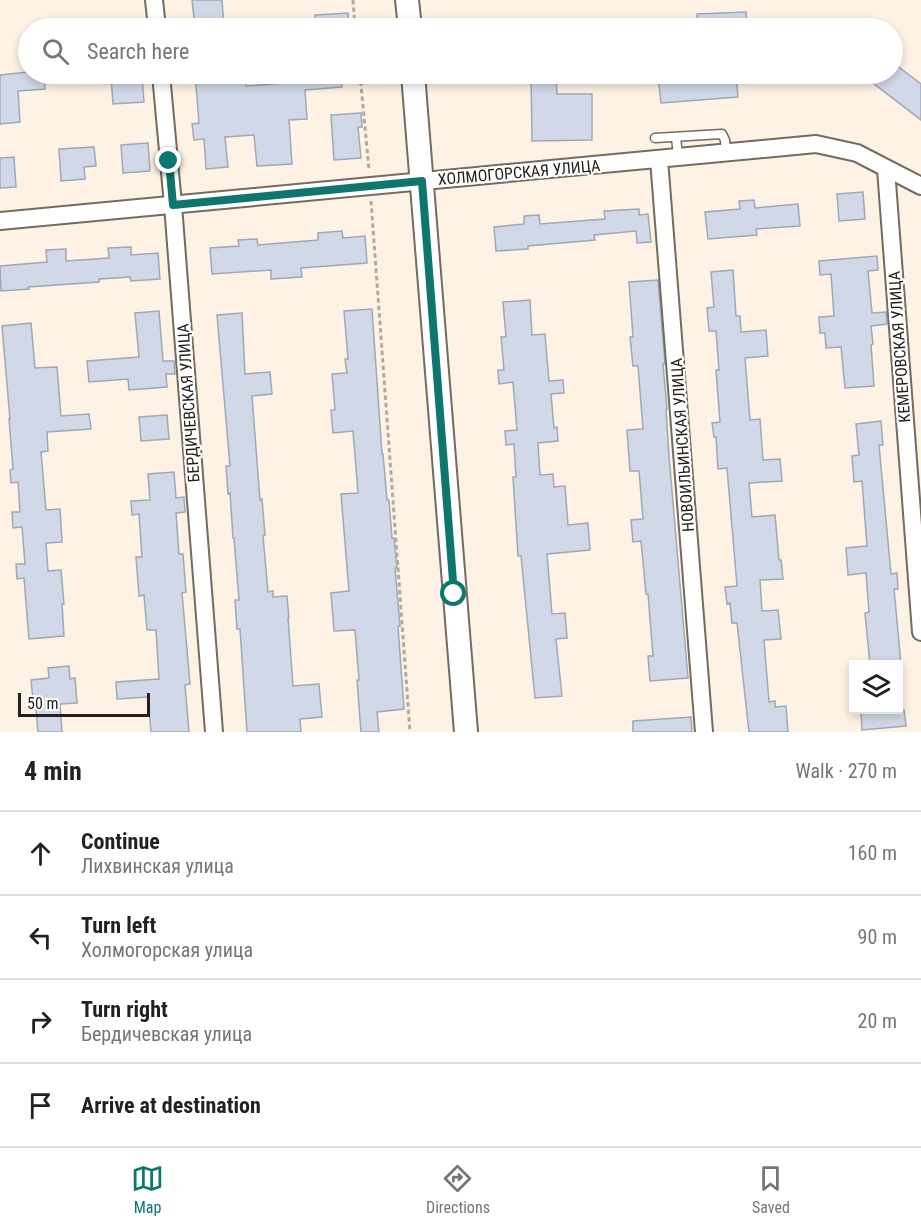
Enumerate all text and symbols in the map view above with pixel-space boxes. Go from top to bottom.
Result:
search box [18,18,903,84]
icon: search [39,35,72,68]
text: Search here [87,39,189,64]
route end [155,147,181,173]
street label: ХОЛМОГОРСКАЯ УЛИЦА [437,156,601,189]
street label: КЕМЕРОВСКАЯ УЛИЦА [885,271,914,423]
street label: БЕРДИЧЕВСКАЯ УЛИЦА [173,323,204,483]
street label: НОВОИЛЬИНСКАЯ УЛИЦА [667,357,698,532]
route start [440,580,466,606]
map controls [849,660,903,714]
button: layers [849,660,903,714]
scale bar [18,690,150,718]
text: 50 m [27,694,59,713]
text: 4 min [24,756,82,786]
text: Walk · 270 m [796,759,897,783]
text: Continue [81,829,160,854]
icon: ahead [24,837,57,870]
text: 160 m [848,841,897,865]
text: Лихвинская улица [81,854,234,878]
text: Turn left [81,913,156,938]
icon: left [24,921,57,954]
text: 90 m [858,925,897,949]
text: Холмогорская улица [81,938,253,962]
text: Turn right [81,997,168,1022]
icon: right [24,1005,57,1038]
text: 20 m [858,1009,897,1033]
text: Бердичевская улица [81,1022,252,1046]
icon: arrive [24,1089,57,1122]
text: Arrive at destination [81,1093,261,1118]
tab: Map [131,1162,164,1217]
tab: Directions [426,1162,490,1217]
tab: Saved [752,1162,790,1217]

